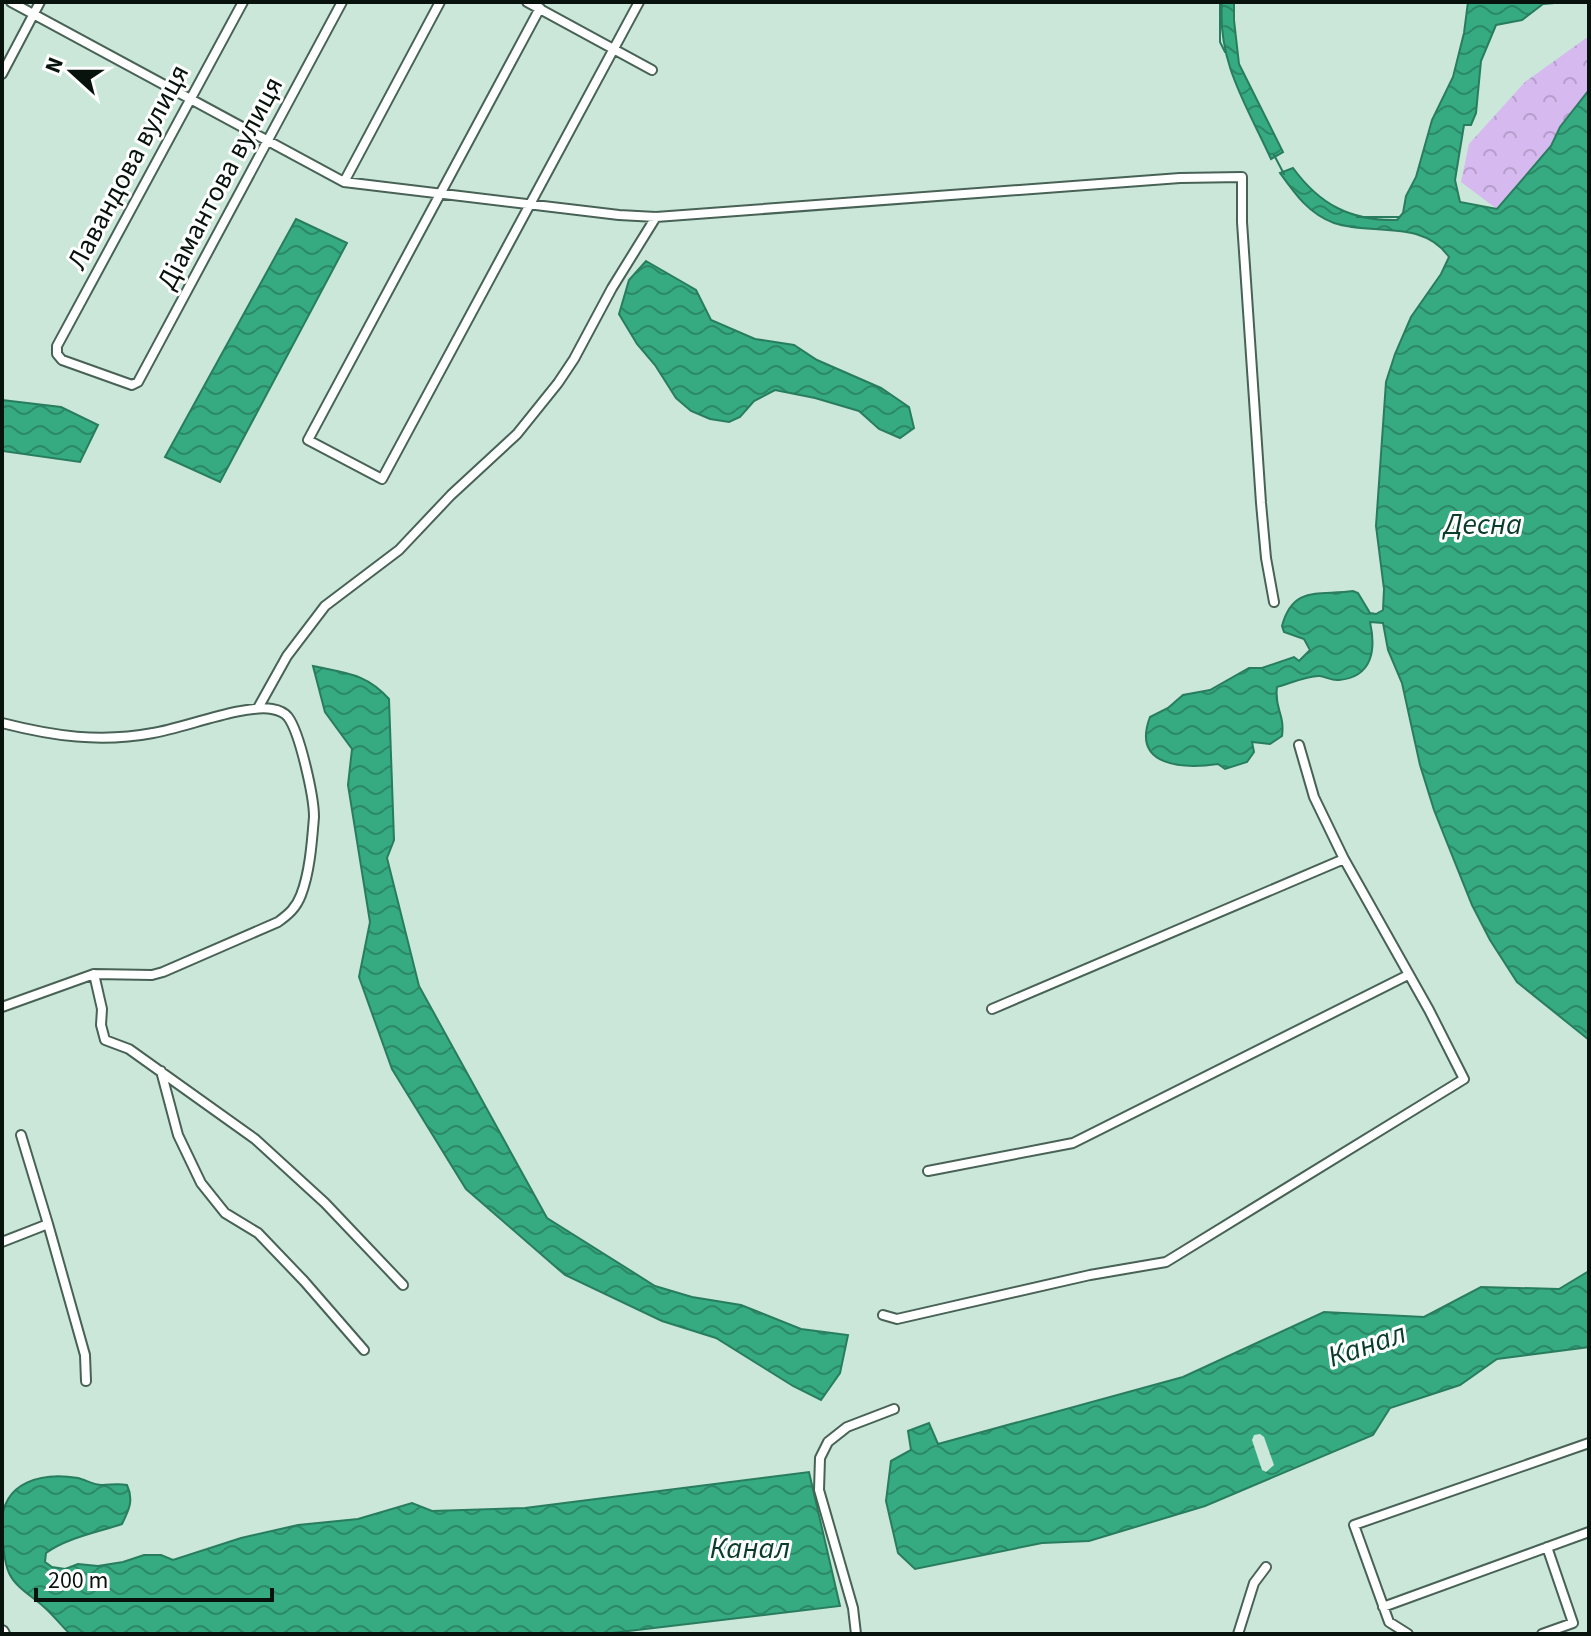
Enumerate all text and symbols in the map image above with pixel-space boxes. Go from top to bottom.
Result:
north arrow [32,32,112,112]
text: N [37,53,72,78]
street label: Лавандова вулиця [57,57,199,277]
street label: Діамантова вулиця [147,69,293,297]
water label: Десна [1442,503,1522,546]
water label: Канал [1322,1312,1412,1378]
water label: Канал [710,1527,790,1570]
scale bar [36,1552,272,1602]
text: 200 m [48,1563,108,1598]

